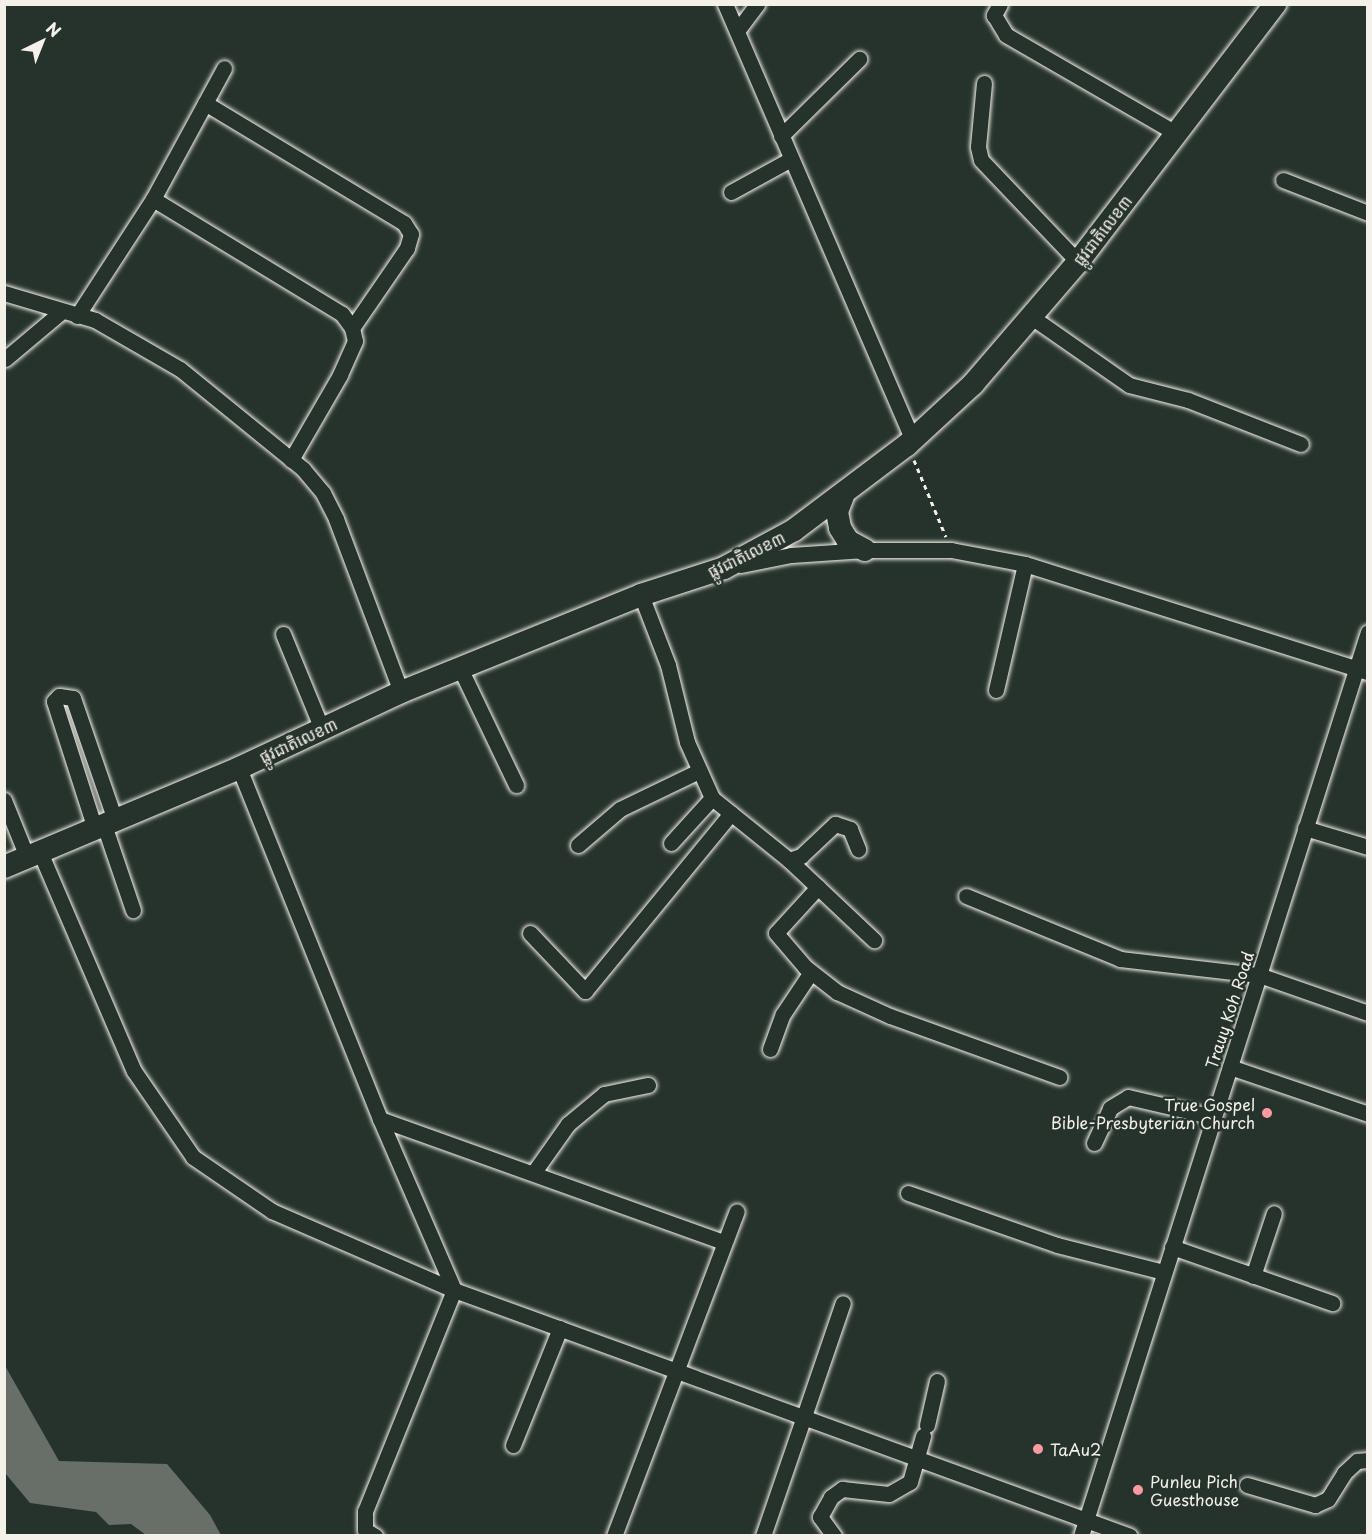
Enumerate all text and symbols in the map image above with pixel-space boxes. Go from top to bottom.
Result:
north arrow [12,12,72,72]
text: N [41,16,67,42]
street label: ផ្លូវជាតិលេខ៣ [1069,191,1135,269]
street label: ផ្លូវជាតិលេខ៣ [704,527,788,581]
street label: ផ្លូវជាតិលេខ៣ [256,714,340,766]
street label: Trauy Koh Road [1201,949,1257,1071]
place label: True Gospel Bible-Presbyterian Church [1051,1094,1255,1132]
marker: True Gospel Bible-Presbyterian Church [1260,1106,1274,1120]
place label: TaAu2 [1050,1439,1101,1459]
marker: TaAu2 [1031,1442,1045,1456]
place label: Punleu Pich Guesthouse [1150,1471,1239,1509]
marker: Punleu Pich Guesthouse [1131,1483,1145,1497]

